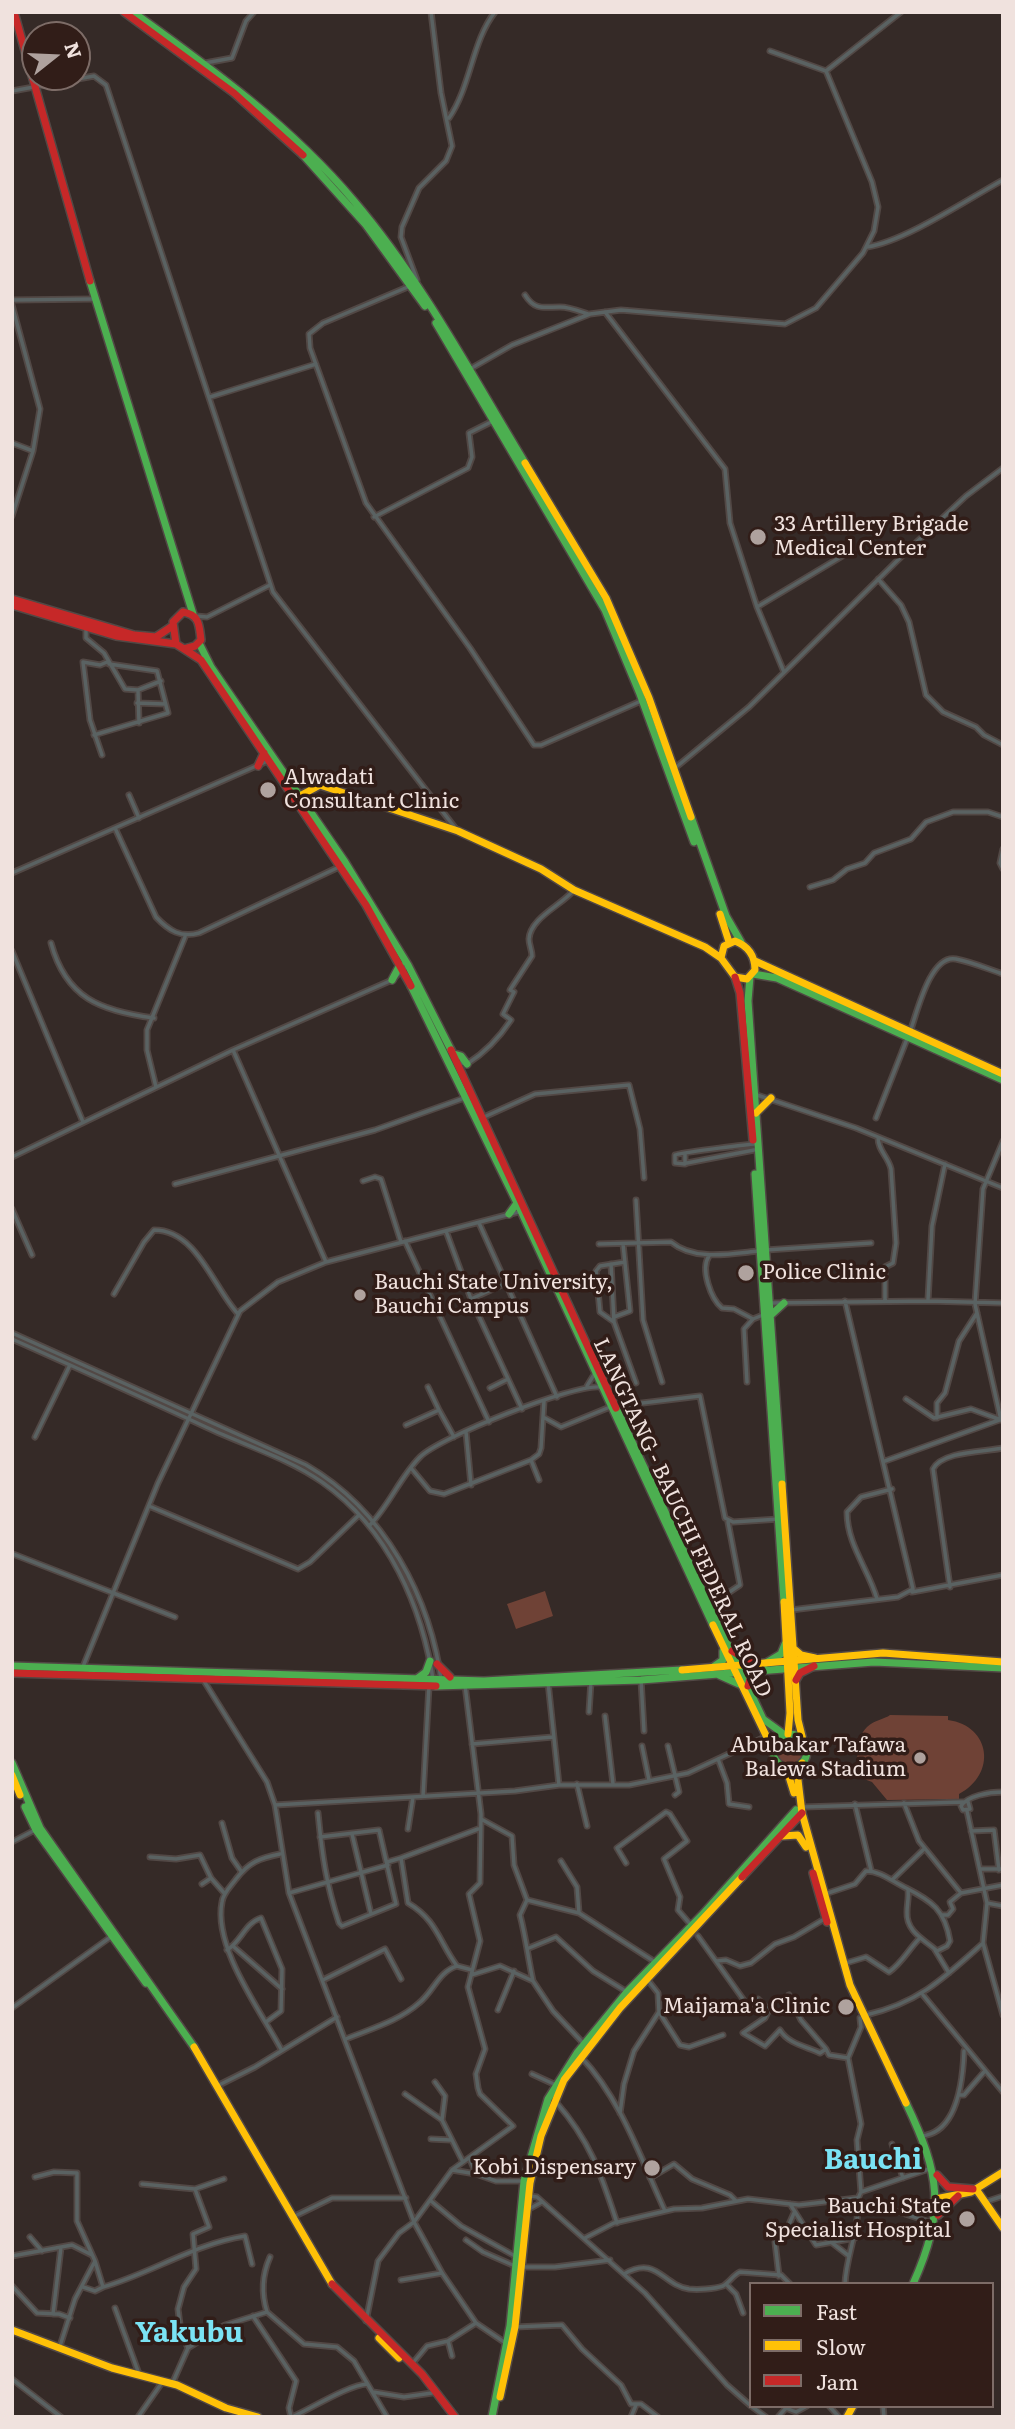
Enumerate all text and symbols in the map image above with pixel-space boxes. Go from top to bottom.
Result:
north arrow [21,21,91,91]
text: N [58,38,90,62]
place label: 33 Artillery Brigade Medical Center [774,512,969,562]
marker: 33 Artillery Brigade Medical Center [748,527,768,547]
place label: Alwadati Consultant Clinic [284,765,459,815]
marker: Alwadati Consultant Clinic [258,780,278,800]
place label: Police Clinic [762,1260,886,1286]
marker: Police Clinic [736,1263,756,1283]
place label: Bauchi State University, Bauchi Campus [374,1270,613,1320]
marker: Bauchi State University, Bauchi Campus [352,1287,368,1303]
street label: LANGTANG - BAUCHI FEDERAL ROAD [587,1334,777,1702]
place label: Abubakar Tafawa Balewa Stadium [730,1733,906,1783]
marker: Abubakar Tafawa Balewa Stadium [912,1750,928,1766]
place label: Maijama'a Clinic [663,1994,830,2020]
marker: Maijama'a Clinic [836,1997,856,2017]
district label: Bauchi [824,2144,922,2178]
place label: Kobi Dispensary [472,2155,636,2181]
marker: Kobi Dispensary [642,2158,662,2178]
place label: Bauchi State Specialist Hospital [765,2194,951,2244]
marker: Bauchi State Specialist Hospital [957,2209,977,2229]
legend [749,2282,994,2408]
text: Fast [816,2295,857,2326]
district label: Yakubu [135,2317,243,2351]
text: Slow [816,2330,866,2361]
text: Jam [816,2365,858,2396]

